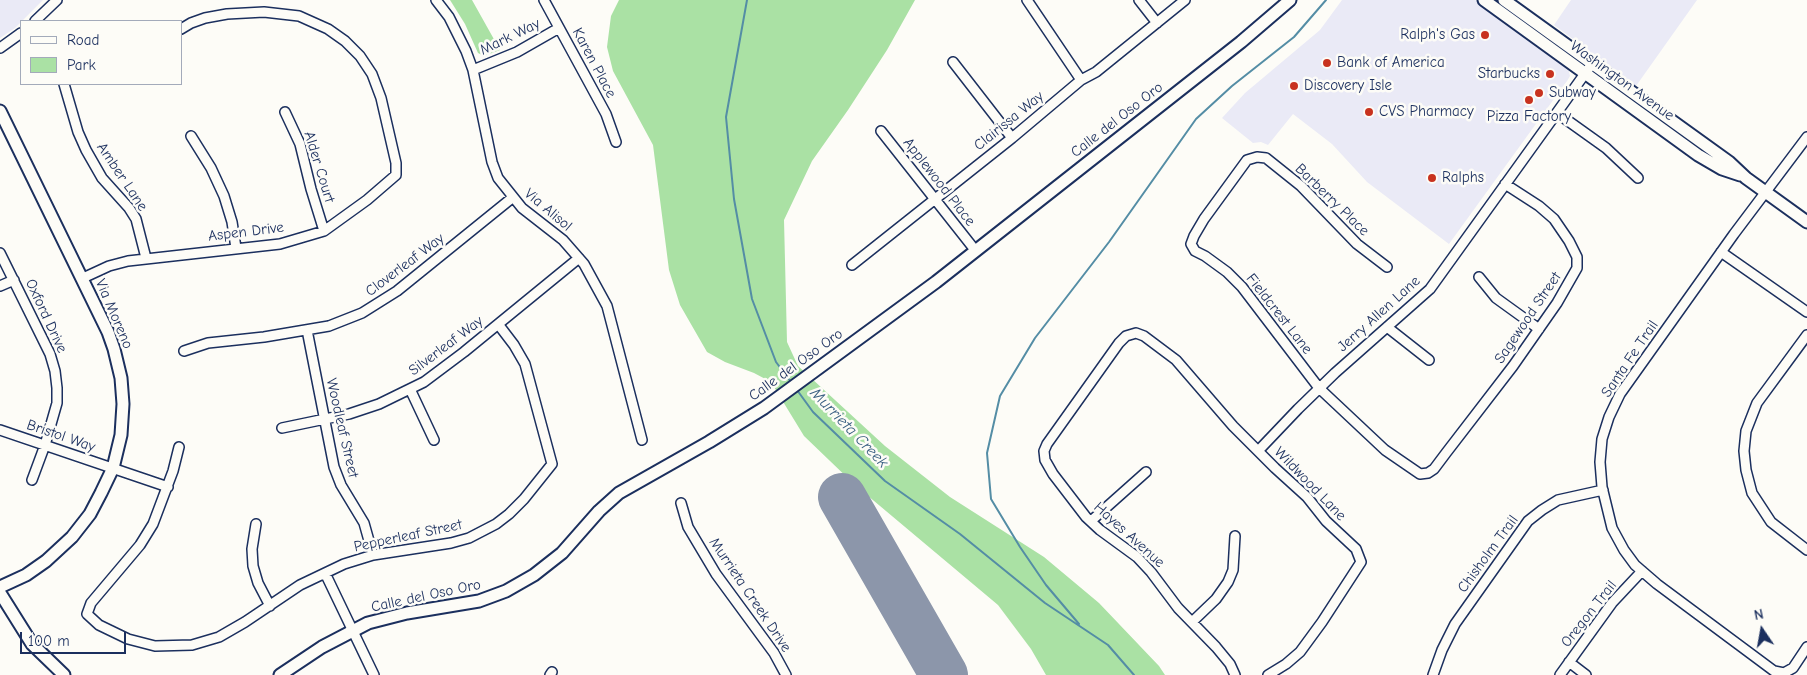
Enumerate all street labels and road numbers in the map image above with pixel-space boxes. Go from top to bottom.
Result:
street label: Mark Way [477,15,543,59]
street label: Karen Place [568,25,620,101]
street label: Washington Avenue [1566,37,1678,125]
street label: Calle del Oso Oro [1067,78,1167,162]
street label: Clairissa Way [970,87,1048,155]
street label: Alder Court [300,129,338,205]
street label: Applewood Place [899,134,979,230]
street label: Amber Lane [93,139,151,215]
street label: Barberry Place [1291,160,1373,240]
street label: Via Alisol [520,185,576,235]
street label: Aspen Drive [207,218,285,246]
street label: Cloverleaf Way [362,230,448,300]
street label: Sagewood Street [1491,269,1565,367]
street label: Fieldcrest Lane [1242,270,1316,358]
street label: Jerry Allen Lane [1334,272,1424,356]
street label: Oxford Drive [21,276,71,356]
street label: Via Moreno [91,276,137,352]
street label: Silverleaf Way [405,312,487,380]
street label: Santa Fe Trail [1598,317,1662,401]
street label: Calle del Oso Oro [745,325,847,405]
street label: Woodleaf Street [322,377,362,479]
street label: Bristol Way [24,416,98,456]
street label: Wildwood Lane [1270,443,1350,525]
street label: Hayes Avenue [1090,498,1168,572]
street label: Chisholm Trail [1454,512,1522,596]
street label: Pepperleaf Street [352,516,464,556]
street label: Murrieta Creek Drive [705,534,795,656]
street label: Calle del Oso Oro [369,576,483,616]
street label: Oregon Trail [1557,577,1621,651]

